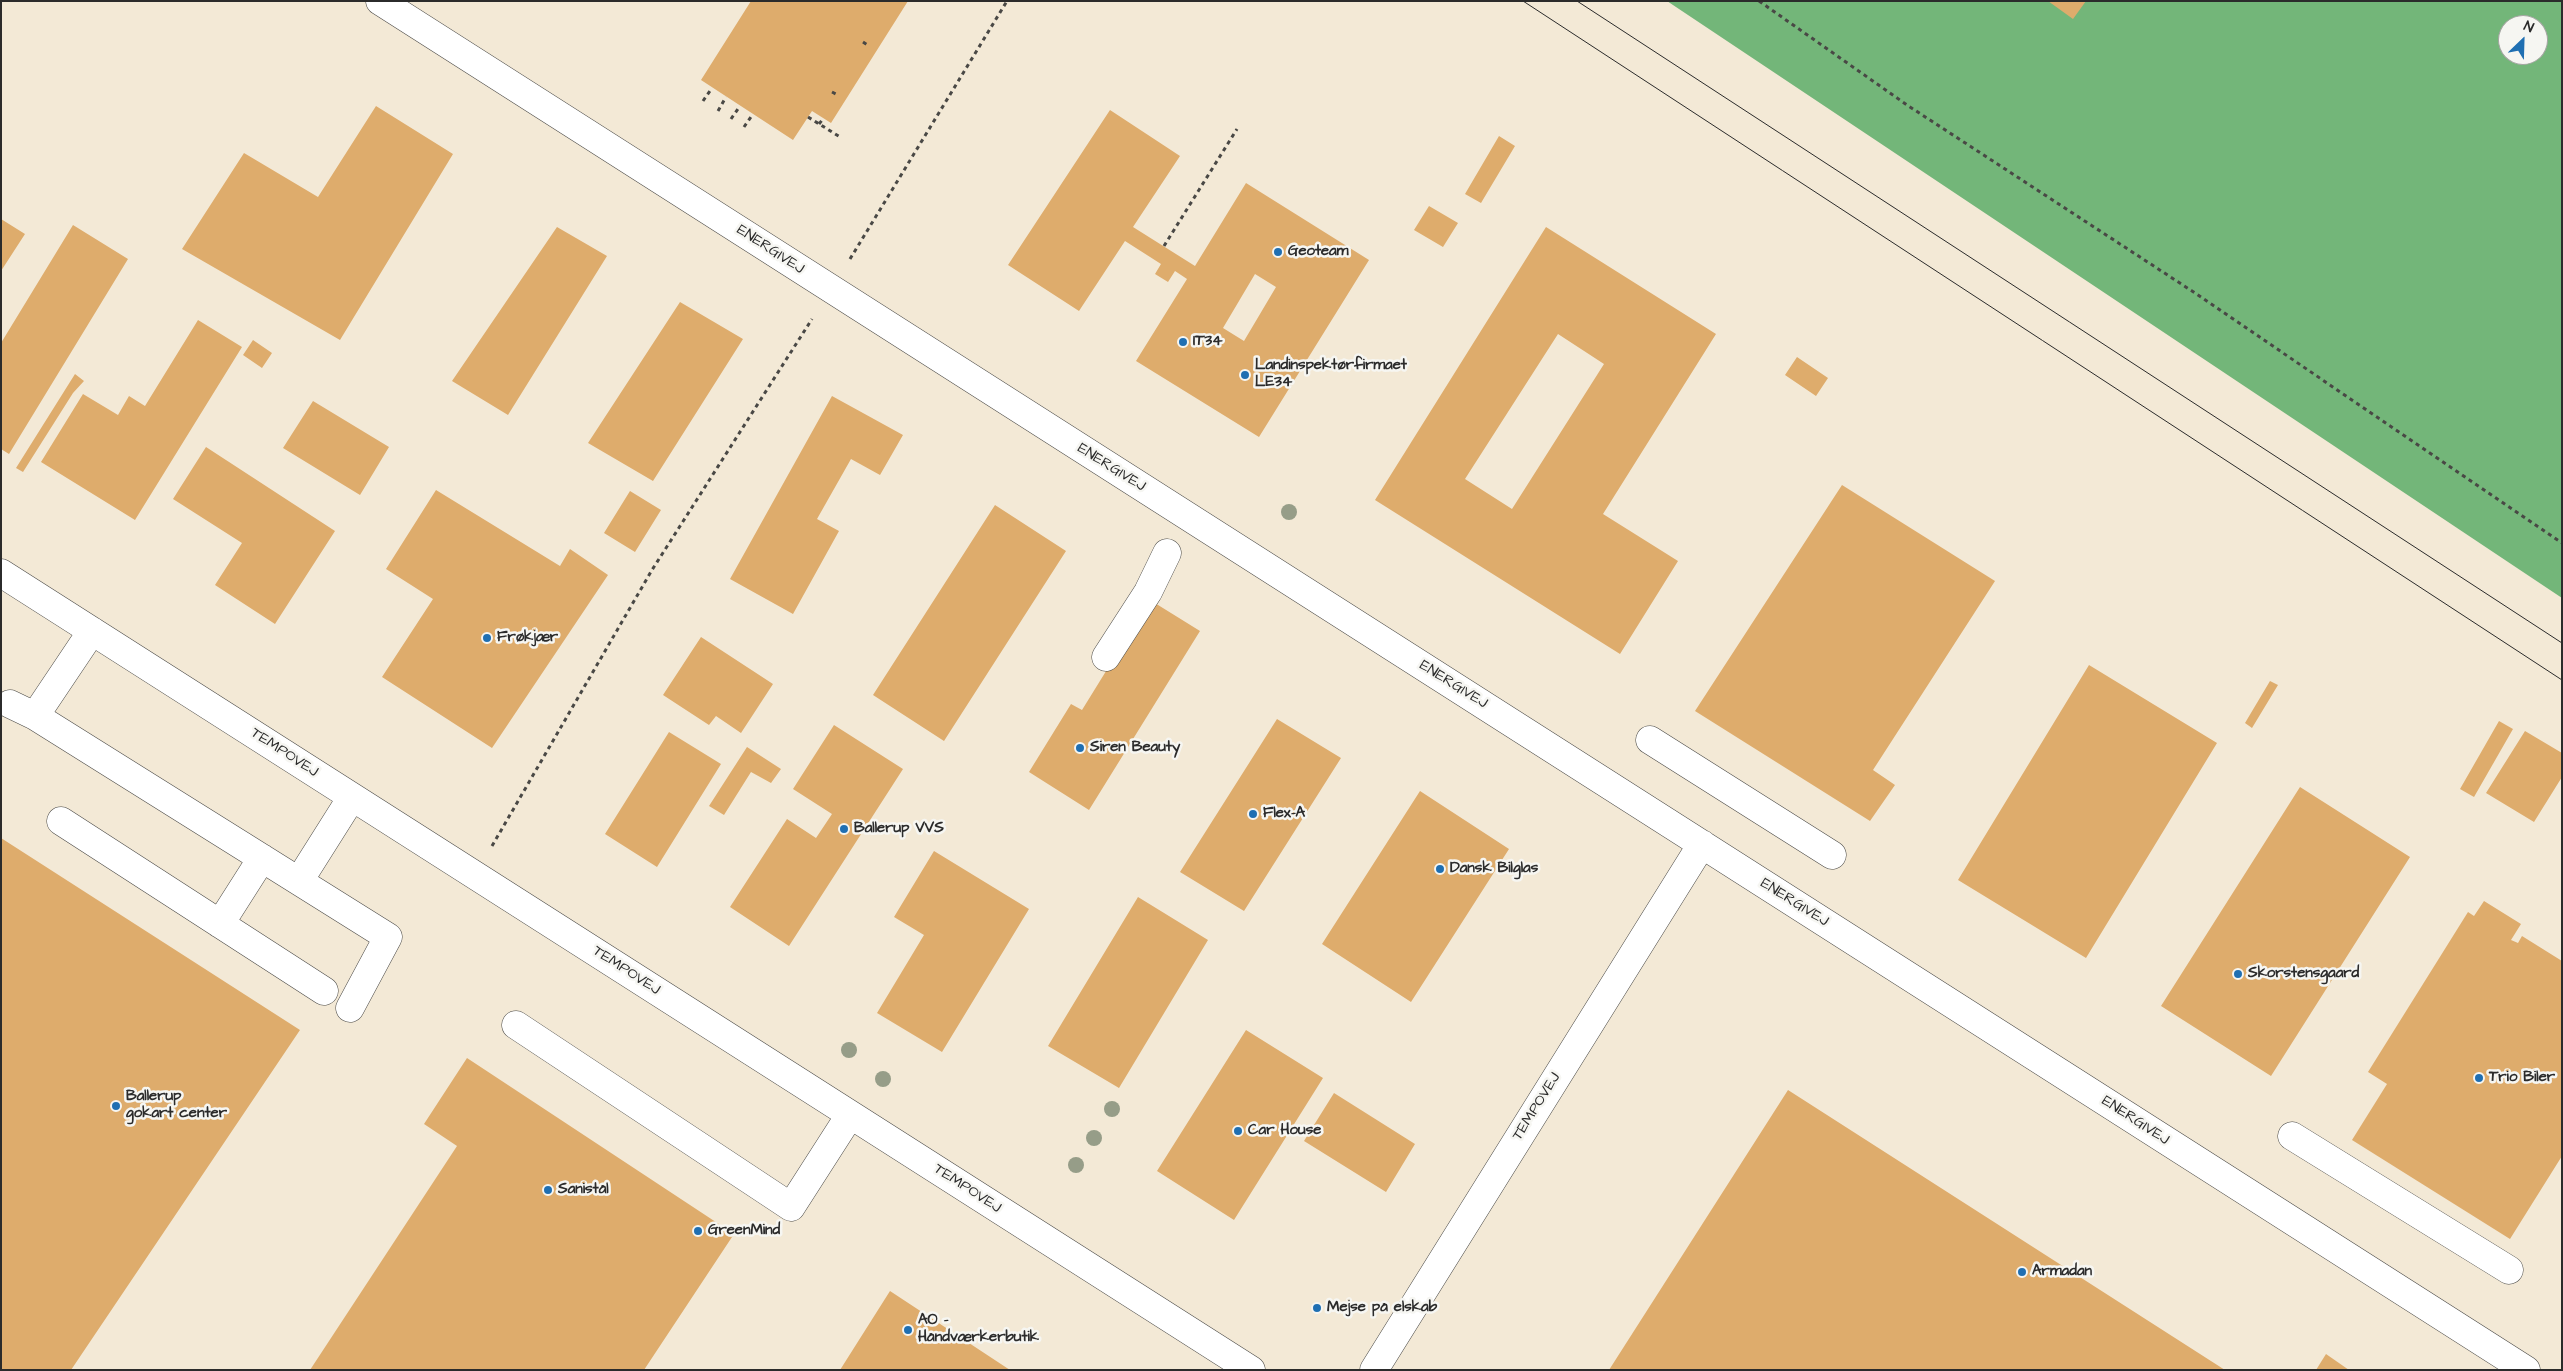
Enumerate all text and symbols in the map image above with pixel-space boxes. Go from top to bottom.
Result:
north arrow [2498,15,2548,65]
text: N [2521,16,2537,38]
street label: ENERGIVEJ [733,222,807,278]
place label: Geoteam [1288,243,1348,261]
marker: Geoteam [1272,246,1284,258]
place label: IT34 [1193,333,1222,351]
marker: IT34 [1177,336,1189,348]
place label: Landinspektørfirmaet LE34 [1255,357,1407,392]
marker: Landinspektørfirmaet LE34 [1239,369,1251,381]
street label: ENERGIVEJ [1074,440,1148,496]
place label: Frøkjær [497,629,558,647]
marker: Frøkjær [481,632,493,644]
street label: ENERGIVEJ [1416,657,1490,713]
street label: TEMPOVEJ [247,725,321,781]
place label: Siren Beauty [1090,739,1180,757]
marker: Siren Beauty [1074,742,1086,754]
place label: Flex-A [1263,805,1305,823]
marker: Flex-A [1247,808,1259,820]
place label: Ballerup VVS [854,820,944,838]
marker: Ballerup VVS [838,823,850,835]
place label: Dansk Bilglas [1450,860,1538,878]
marker: Dansk Bilglas [1434,863,1446,875]
street label: ENERGIVEJ [1757,875,1831,931]
street label: TEMPOVEJ [589,943,663,999]
place label: Skorstensgaard [2248,965,2359,983]
marker: Skorstensgaard [2232,968,2244,980]
place label: Trio Biler [2489,1069,2555,1087]
street label: TEMPOVEJ [1509,1070,1565,1144]
marker: Trio Biler [2473,1072,2485,1084]
place label: Ballerup gokart center [126,1088,227,1123]
street label: ENERGIVEJ [2098,1093,2172,1149]
marker: Ballerup gokart center [110,1100,122,1112]
place label: Car House [1248,1122,1321,1140]
marker: Car House [1232,1125,1244,1137]
street label: TEMPOVEJ [930,1161,1004,1217]
place label: Sanistål [558,1181,609,1199]
marker: Sanistål [542,1184,554,1196]
place label: GreenMind [708,1222,780,1240]
marker: GreenMind [692,1225,704,1237]
place label: Armadan [2032,1263,2092,1281]
marker: Armadan [2016,1266,2028,1278]
place label: Mejse på elskab [1327,1299,1437,1317]
marker: Mejse på elskab [1311,1302,1323,1314]
place label: AO - Håndværkerbutik [918,1312,1039,1347]
marker: AO - Håndværkerbutik [902,1324,914,1336]

